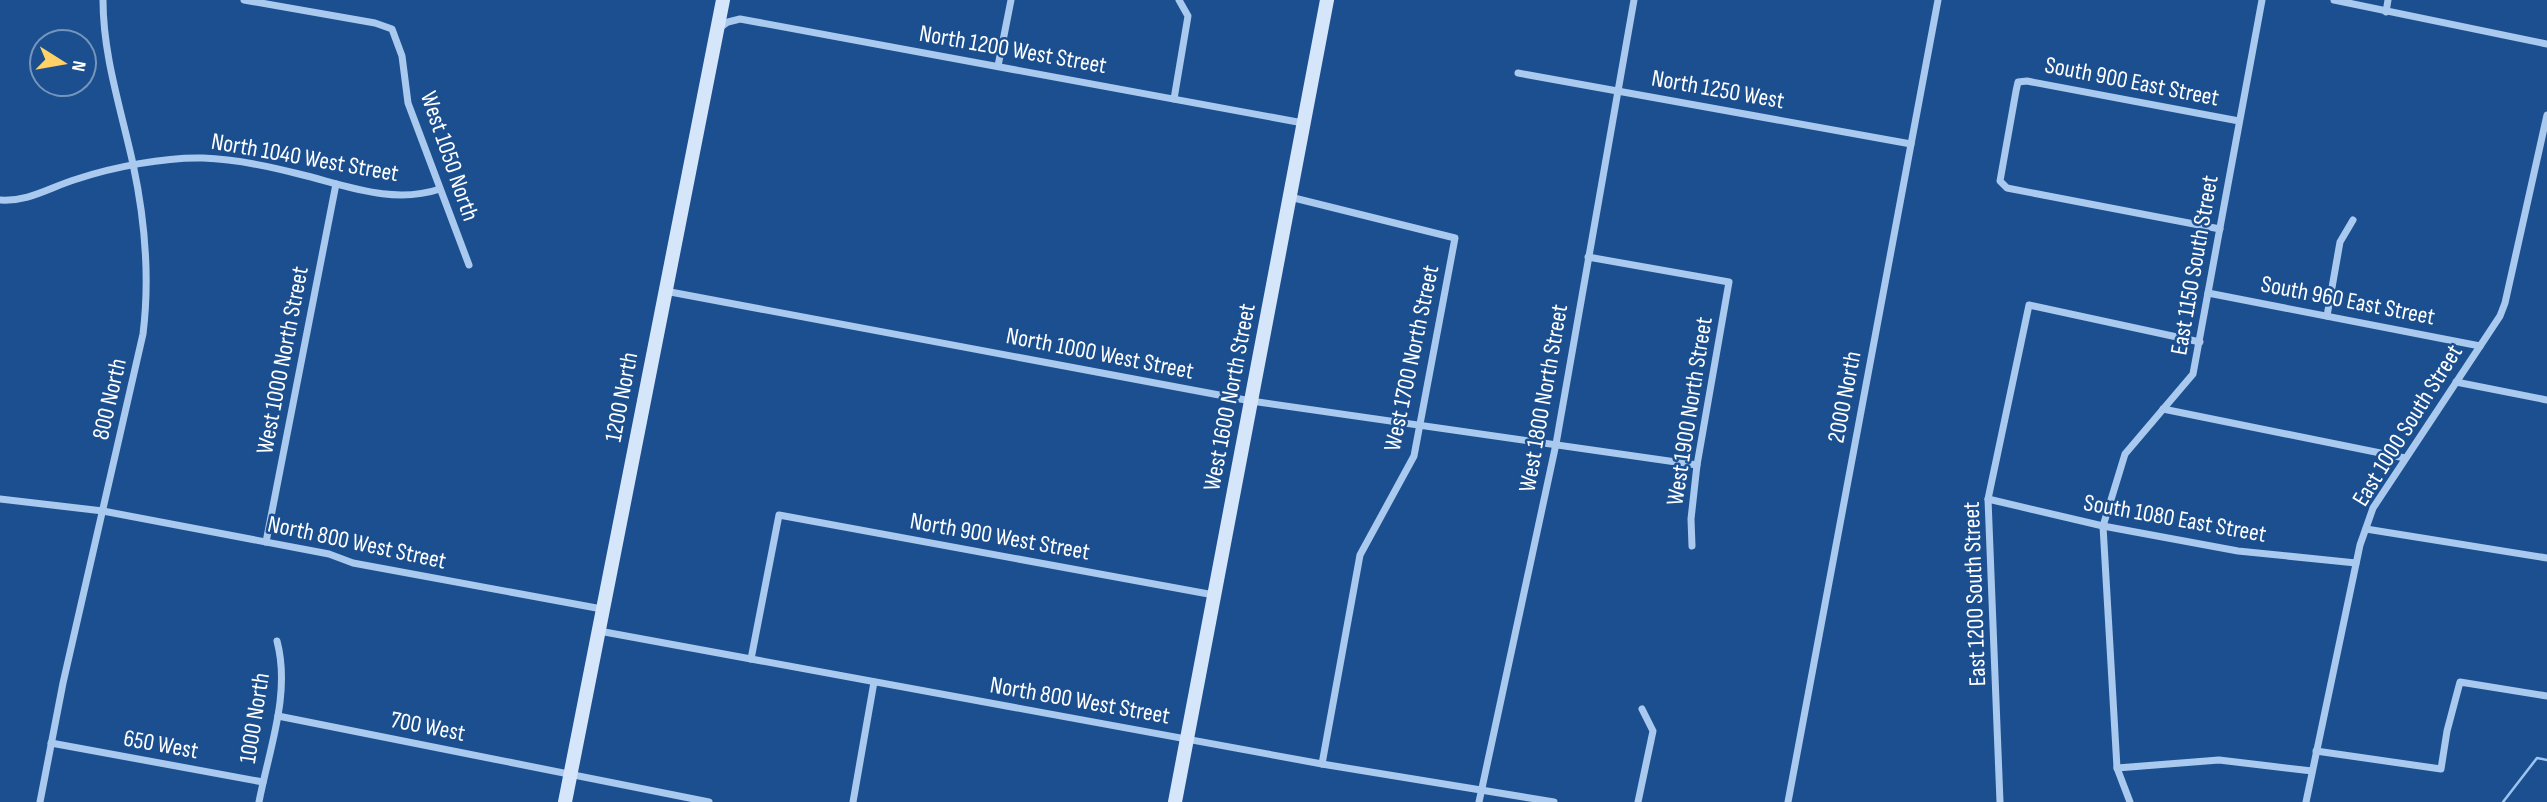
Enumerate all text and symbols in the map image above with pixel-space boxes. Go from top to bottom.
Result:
street label: North 1200 West Street [917,19,1109,80]
north arrow [28,28,98,98]
street label: South 900 East Street [2042,50,2221,113]
text: N [66,59,90,73]
street label: North 1250 West [1649,64,1787,115]
street label: West 1050 North [414,88,485,225]
street label: North 1040 West Street [209,127,401,188]
street label: East 1150 South Street [2164,173,2225,357]
street label: West 1700 North Street [1378,263,1445,454]
street label: West 1000 North Street [250,264,315,456]
street label: South 960 East Street [2259,269,2437,332]
street label: West 1600 North Street [1197,301,1262,493]
street label: West 1800 North Street [1513,302,1574,494]
street label: West 1900 North Street [1660,315,1719,507]
street label: North 1000 West Street [1004,321,1196,386]
street label: East 1000 South Street [2346,339,2469,511]
street label: 2000 North [1821,349,1868,445]
street label: 1200 North [599,350,644,444]
street label: 800 North [86,356,133,443]
street label: South 1080 East Street [2081,488,2269,549]
street label: East 1200 South Street [1957,501,1992,687]
street label: North 900 West Street [908,506,1092,567]
street label: North 800 West Street [265,509,449,576]
street label: North 800 West Street [988,670,1172,731]
street label: 1000 North [233,671,276,765]
street label: 700 West [388,705,468,748]
street label: 650 West [121,724,201,765]

